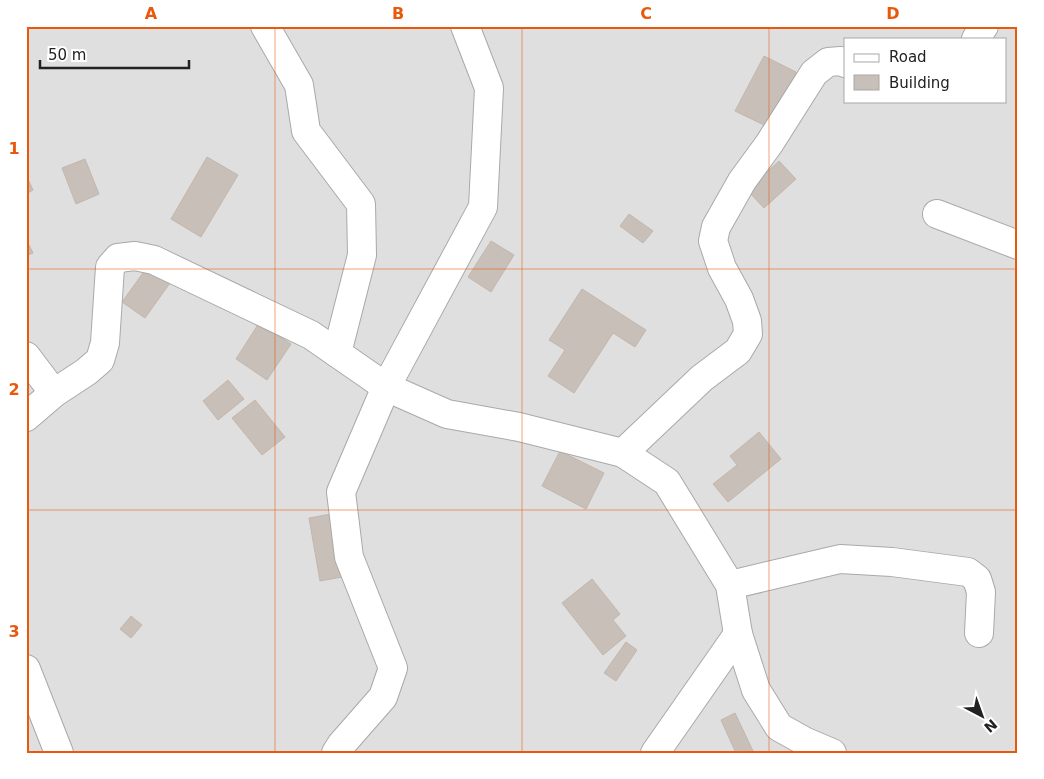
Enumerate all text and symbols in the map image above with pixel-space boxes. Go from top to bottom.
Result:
text: A [145,4,158,23]
text: B [392,4,404,23]
text: C [640,4,652,23]
text: D [886,4,900,23]
scale bar [40,38,189,70]
legend [844,38,1006,102]
text: 50 m [48,46,86,64]
text: Road [889,48,927,66]
text: Building [889,74,950,92]
text: 1 [8,139,20,158]
text: 2 [8,380,20,399]
text: 3 [8,622,20,641]
north arrow [956,692,1006,742]
text: N [981,716,1000,736]

